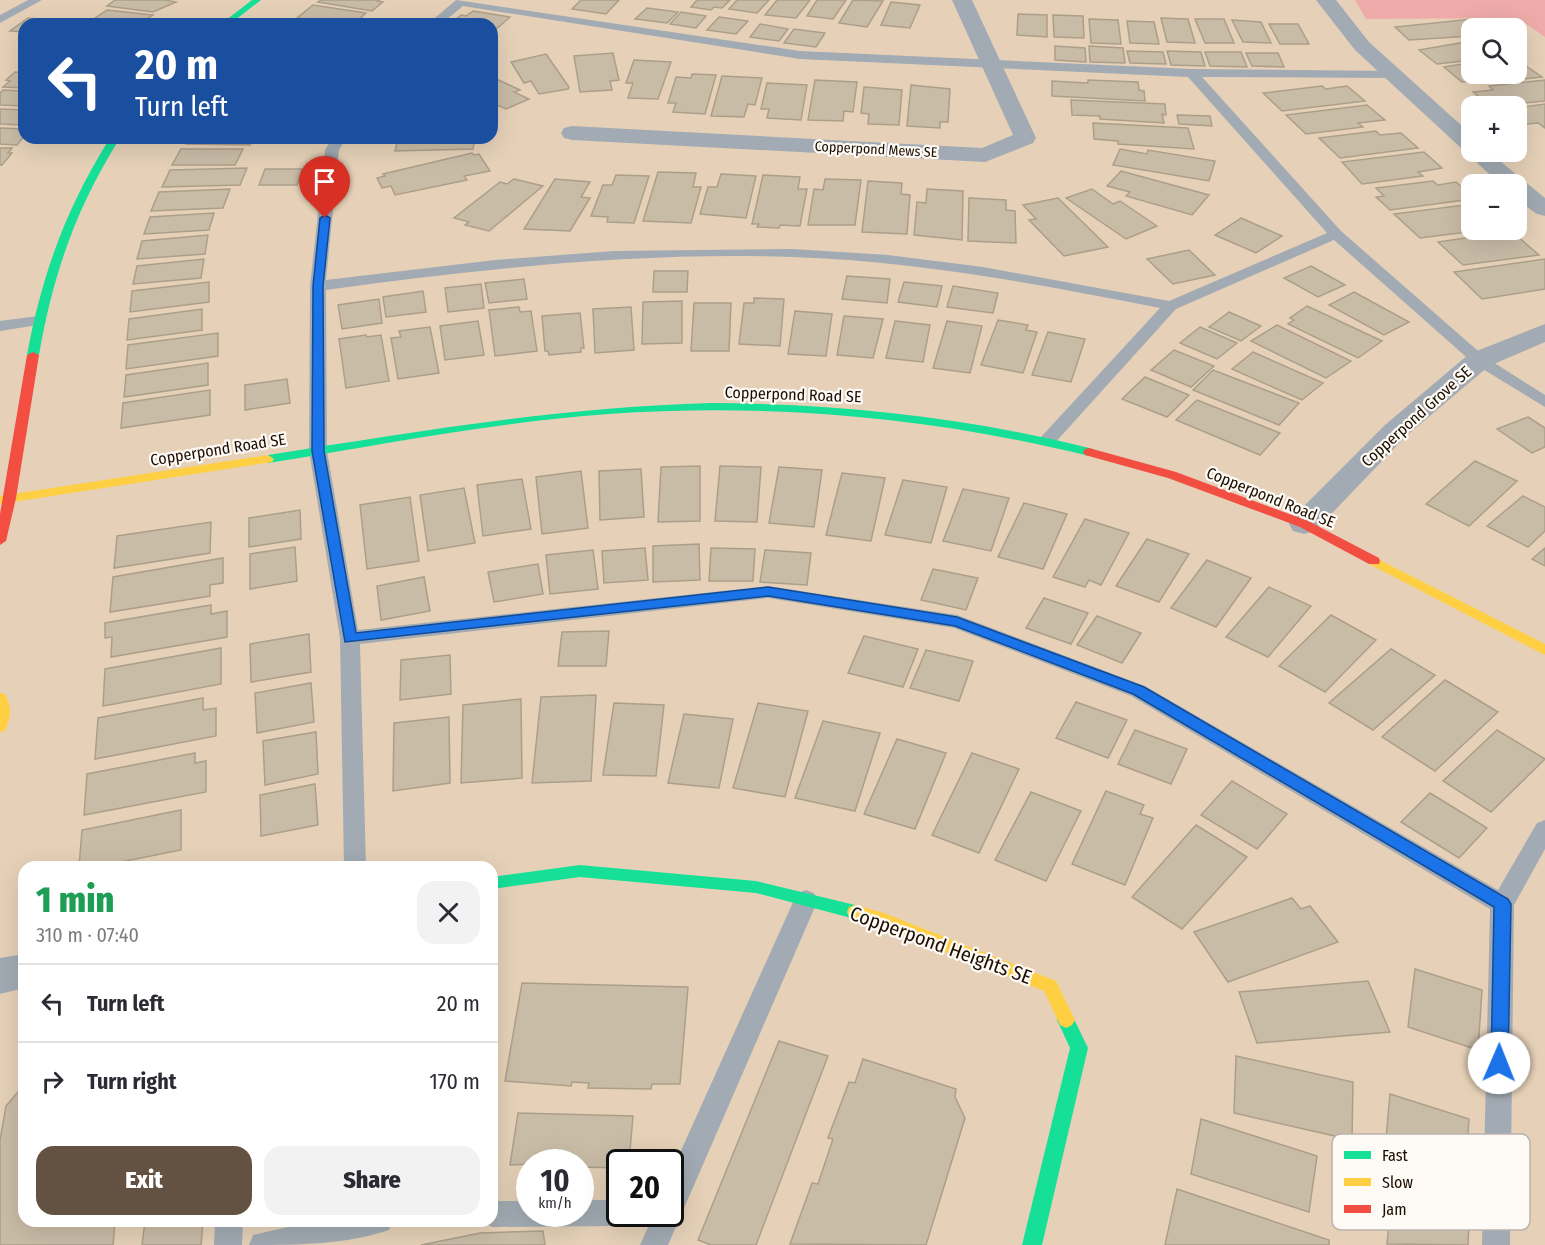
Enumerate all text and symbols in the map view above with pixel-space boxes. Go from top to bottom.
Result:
map controls [1461,18,1527,240]
button: search [1461,18,1527,84]
text: 20 m [135,40,218,90]
icon: left [36,42,114,120]
text: Turn left [135,91,228,123]
button: + [1461,96,1527,162]
street label: Copperpond Mews SE [814,138,938,161]
pin [299,156,350,218]
icon: arrive [308,165,341,198]
button: − [1461,174,1527,240]
street label: Copperpond Grove SE [1357,362,1475,471]
street label: Copperpond Road SE [724,383,862,406]
street label: Copperpond Road SE [149,429,287,470]
street label: Copperpond Road SE [1204,463,1338,532]
text: 1 min [36,878,114,922]
button: close [417,881,480,944]
street label: Copperpond Heights SE [847,901,1035,989]
text: 310 m · 07:40 [36,923,139,947]
icon: left [36,987,69,1020]
text: Turn left [87,990,165,1017]
text: 20 m [437,990,480,1017]
position arrow [1467,1031,1531,1095]
icon: right [36,1065,69,1098]
text: Turn right [87,1068,176,1095]
text: 170 m [429,1068,480,1095]
legend [1332,1134,1530,1230]
button: Exit [36,1146,252,1215]
button: Share [264,1146,480,1215]
text: Fast [1382,1146,1409,1165]
speed limit sign: 20 [606,1149,684,1227]
text: 10 [540,1163,570,1199]
text: Slow [1382,1173,1413,1192]
text: km/h [538,1194,572,1212]
text: Jam [1382,1200,1407,1219]

